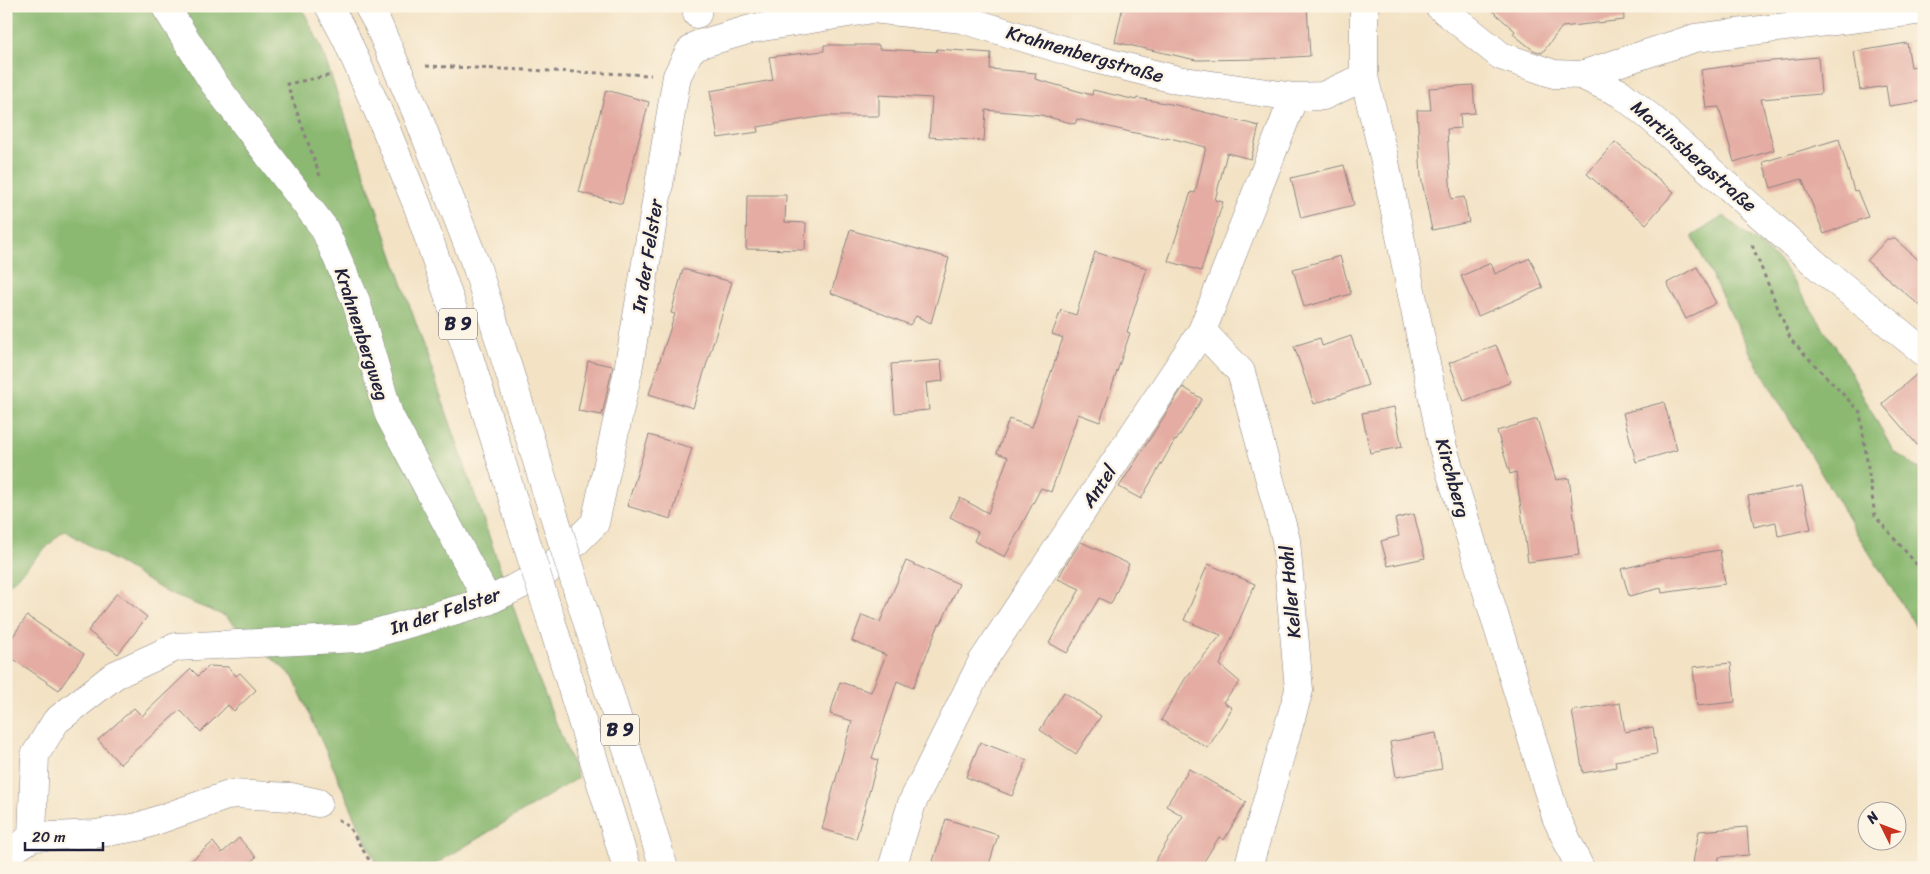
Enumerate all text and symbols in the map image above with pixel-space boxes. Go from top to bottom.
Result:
street label: Krahnenbergstraße [1002,16,1168,92]
street label: Martinsbergstraße [1623,91,1765,221]
street label: In der Felster [622,196,672,316]
street label: Krahnenbergweg [325,263,399,405]
road number: B 9 [439,308,477,339]
street label: Kirchberg [1426,434,1480,522]
street label: Antel [1072,457,1126,515]
street label: Keller Hohl [1269,544,1310,640]
street label: In der Felster [385,577,505,645]
road number: B 9 [601,714,639,746]
north arrow [1858,802,1908,852]
text: N [1860,805,1885,830]
scale bar [25,819,102,851]
text: 20 m [32,824,66,850]

